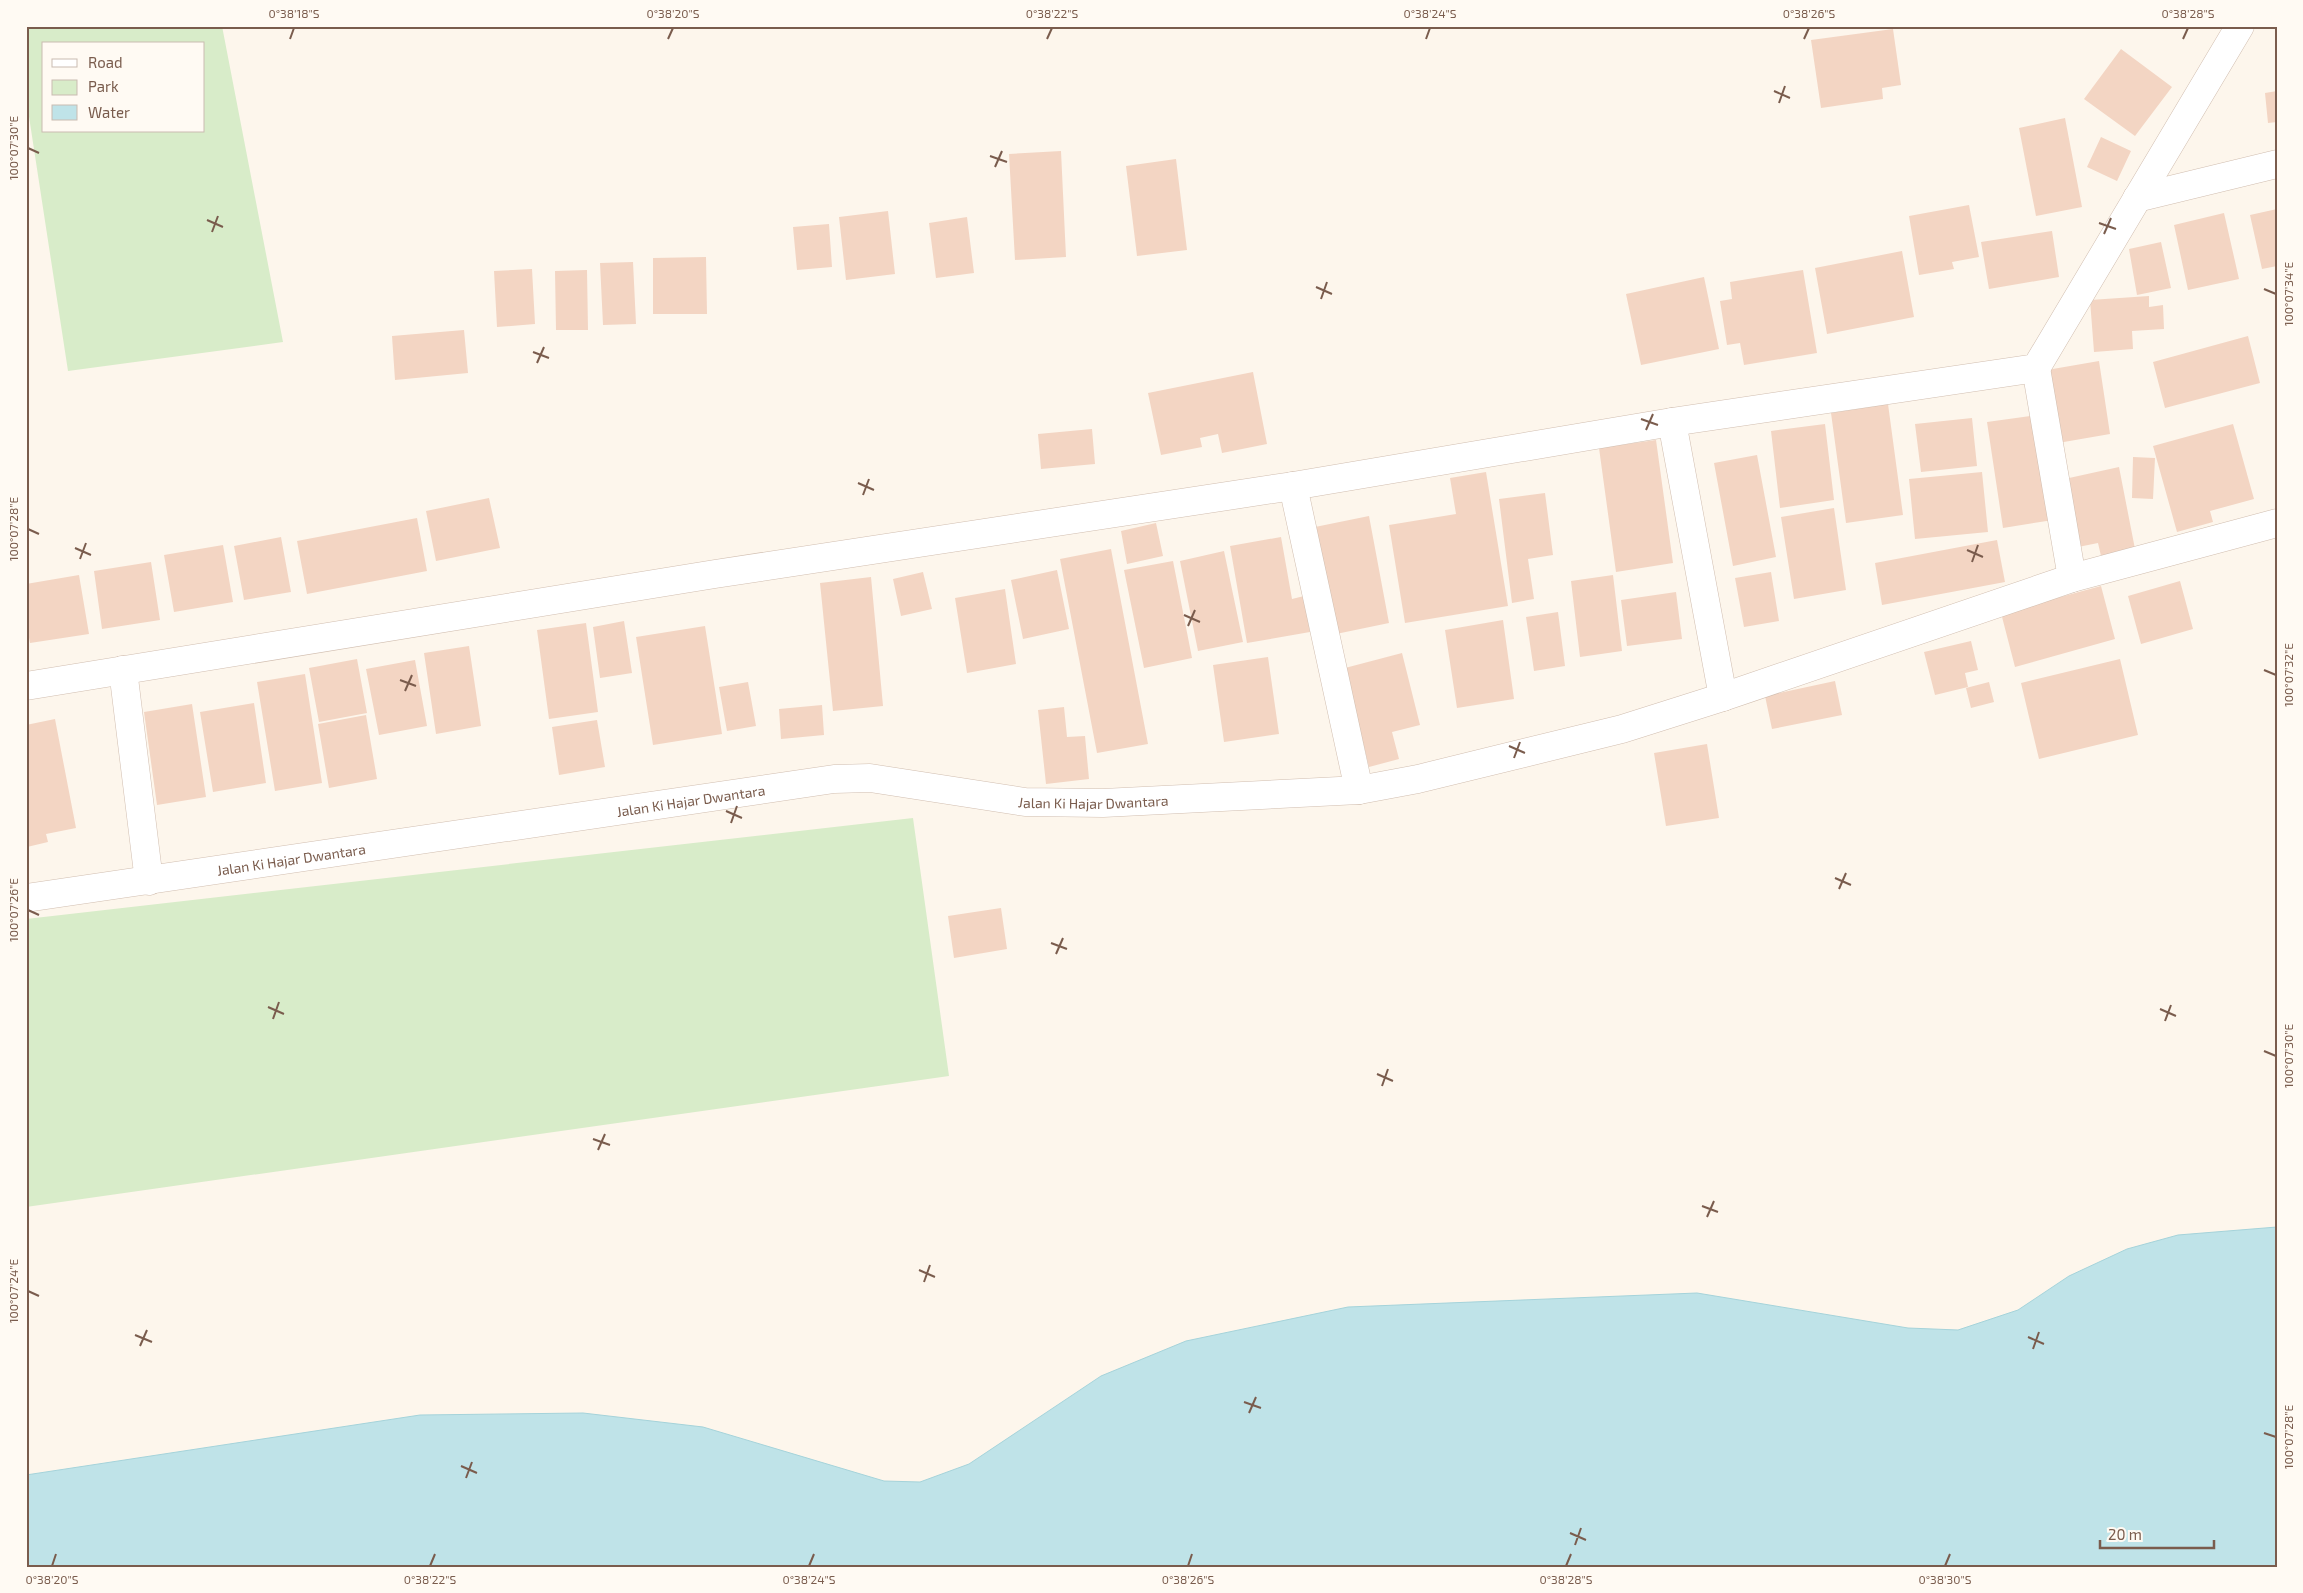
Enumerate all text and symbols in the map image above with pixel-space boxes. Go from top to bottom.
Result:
text: 0°38'18"S [268,6,320,20]
text: 0°38'20"S [646,6,700,20]
text: 0°38'22"S [1026,6,1079,20]
text: 0°38'24"S [1403,6,1457,20]
text: 0°38'26"S [1783,6,1836,20]
text: 0°38'28"S [2161,6,2215,20]
legend [42,42,205,132]
text: Road [88,53,123,71]
text: Park [88,77,119,95]
text: Water [88,103,130,121]
text: 100°07'30"E [6,116,20,180]
text: 100°07'34"E [2281,261,2295,326]
text: 100°07'28"E [6,496,20,561]
text: 100°07'32"E [2281,643,2295,707]
street label: Jalan Ki Hajar Dwantara [615,781,766,819]
street label: Jalan Ki Hajar Dwantara [1017,791,1169,812]
street label: Jalan Ki Hajar Dwantara [216,840,367,878]
text: 100°07'26"E [6,878,20,942]
text: 100°07'30"E [2281,1024,2295,1088]
text: 100°07'24"E [6,1258,20,1323]
text: 100°07'28"E [2281,1404,2295,1469]
scale bar [2100,1518,2214,1550]
text: 20 m [2108,1525,2142,1543]
text: 0°38'20"S [25,1572,79,1586]
text: 0°38'22"S [404,1572,457,1586]
text: 0°38'24"S [782,1572,836,1586]
text: 0°38'26"S [1162,1572,1215,1586]
text: 0°38'28"S [1539,1572,1593,1586]
text: 0°38'30"S [1919,1572,1972,1586]

